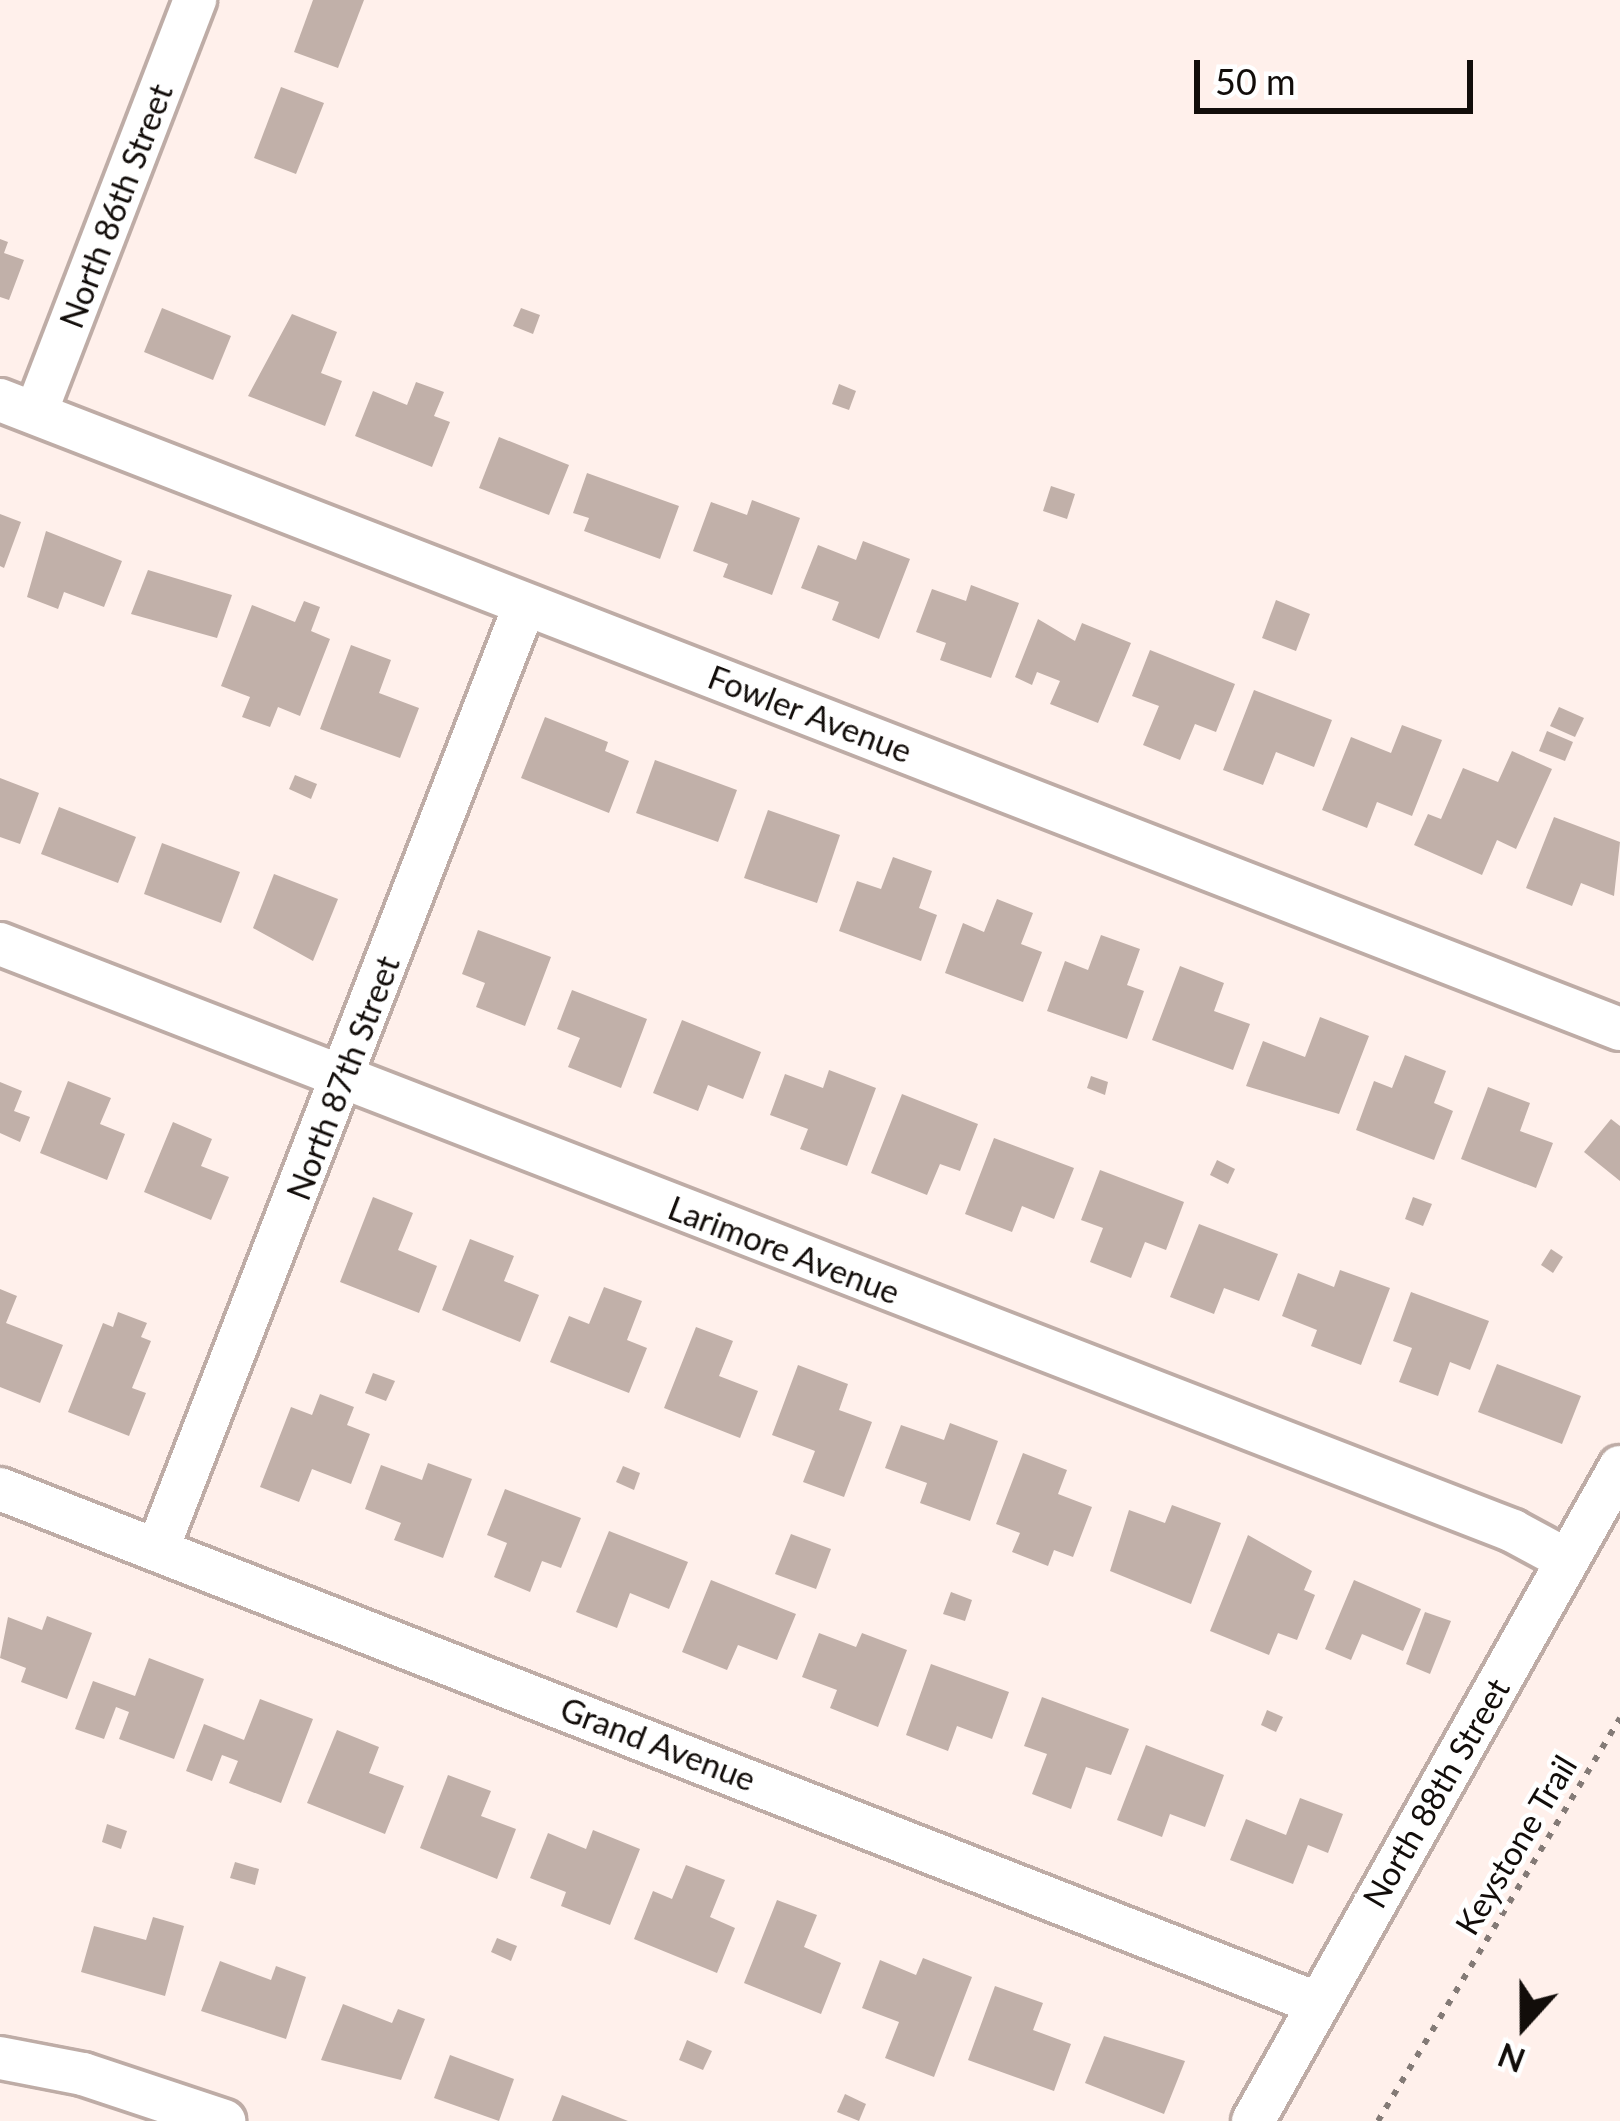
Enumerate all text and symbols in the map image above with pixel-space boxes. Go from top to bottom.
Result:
scale bar [1200,36,1479,110]
text: 50 m [1215,59,1296,103]
street label: North 86th Street [51,78,181,334]
street label: Fowler Avenue [702,657,918,771]
street label: North 87th Street [278,950,408,1206]
street label: Larimore Avenue [662,1188,906,1312]
street label: North 88th Street [1354,1671,1518,1915]
street label: Grand Avenue [554,1688,762,1800]
street label: Keystone Trail [1447,1748,1585,1942]
north arrow [1464,1965,1584,2085]
text: N [1492,2035,1530,2082]

